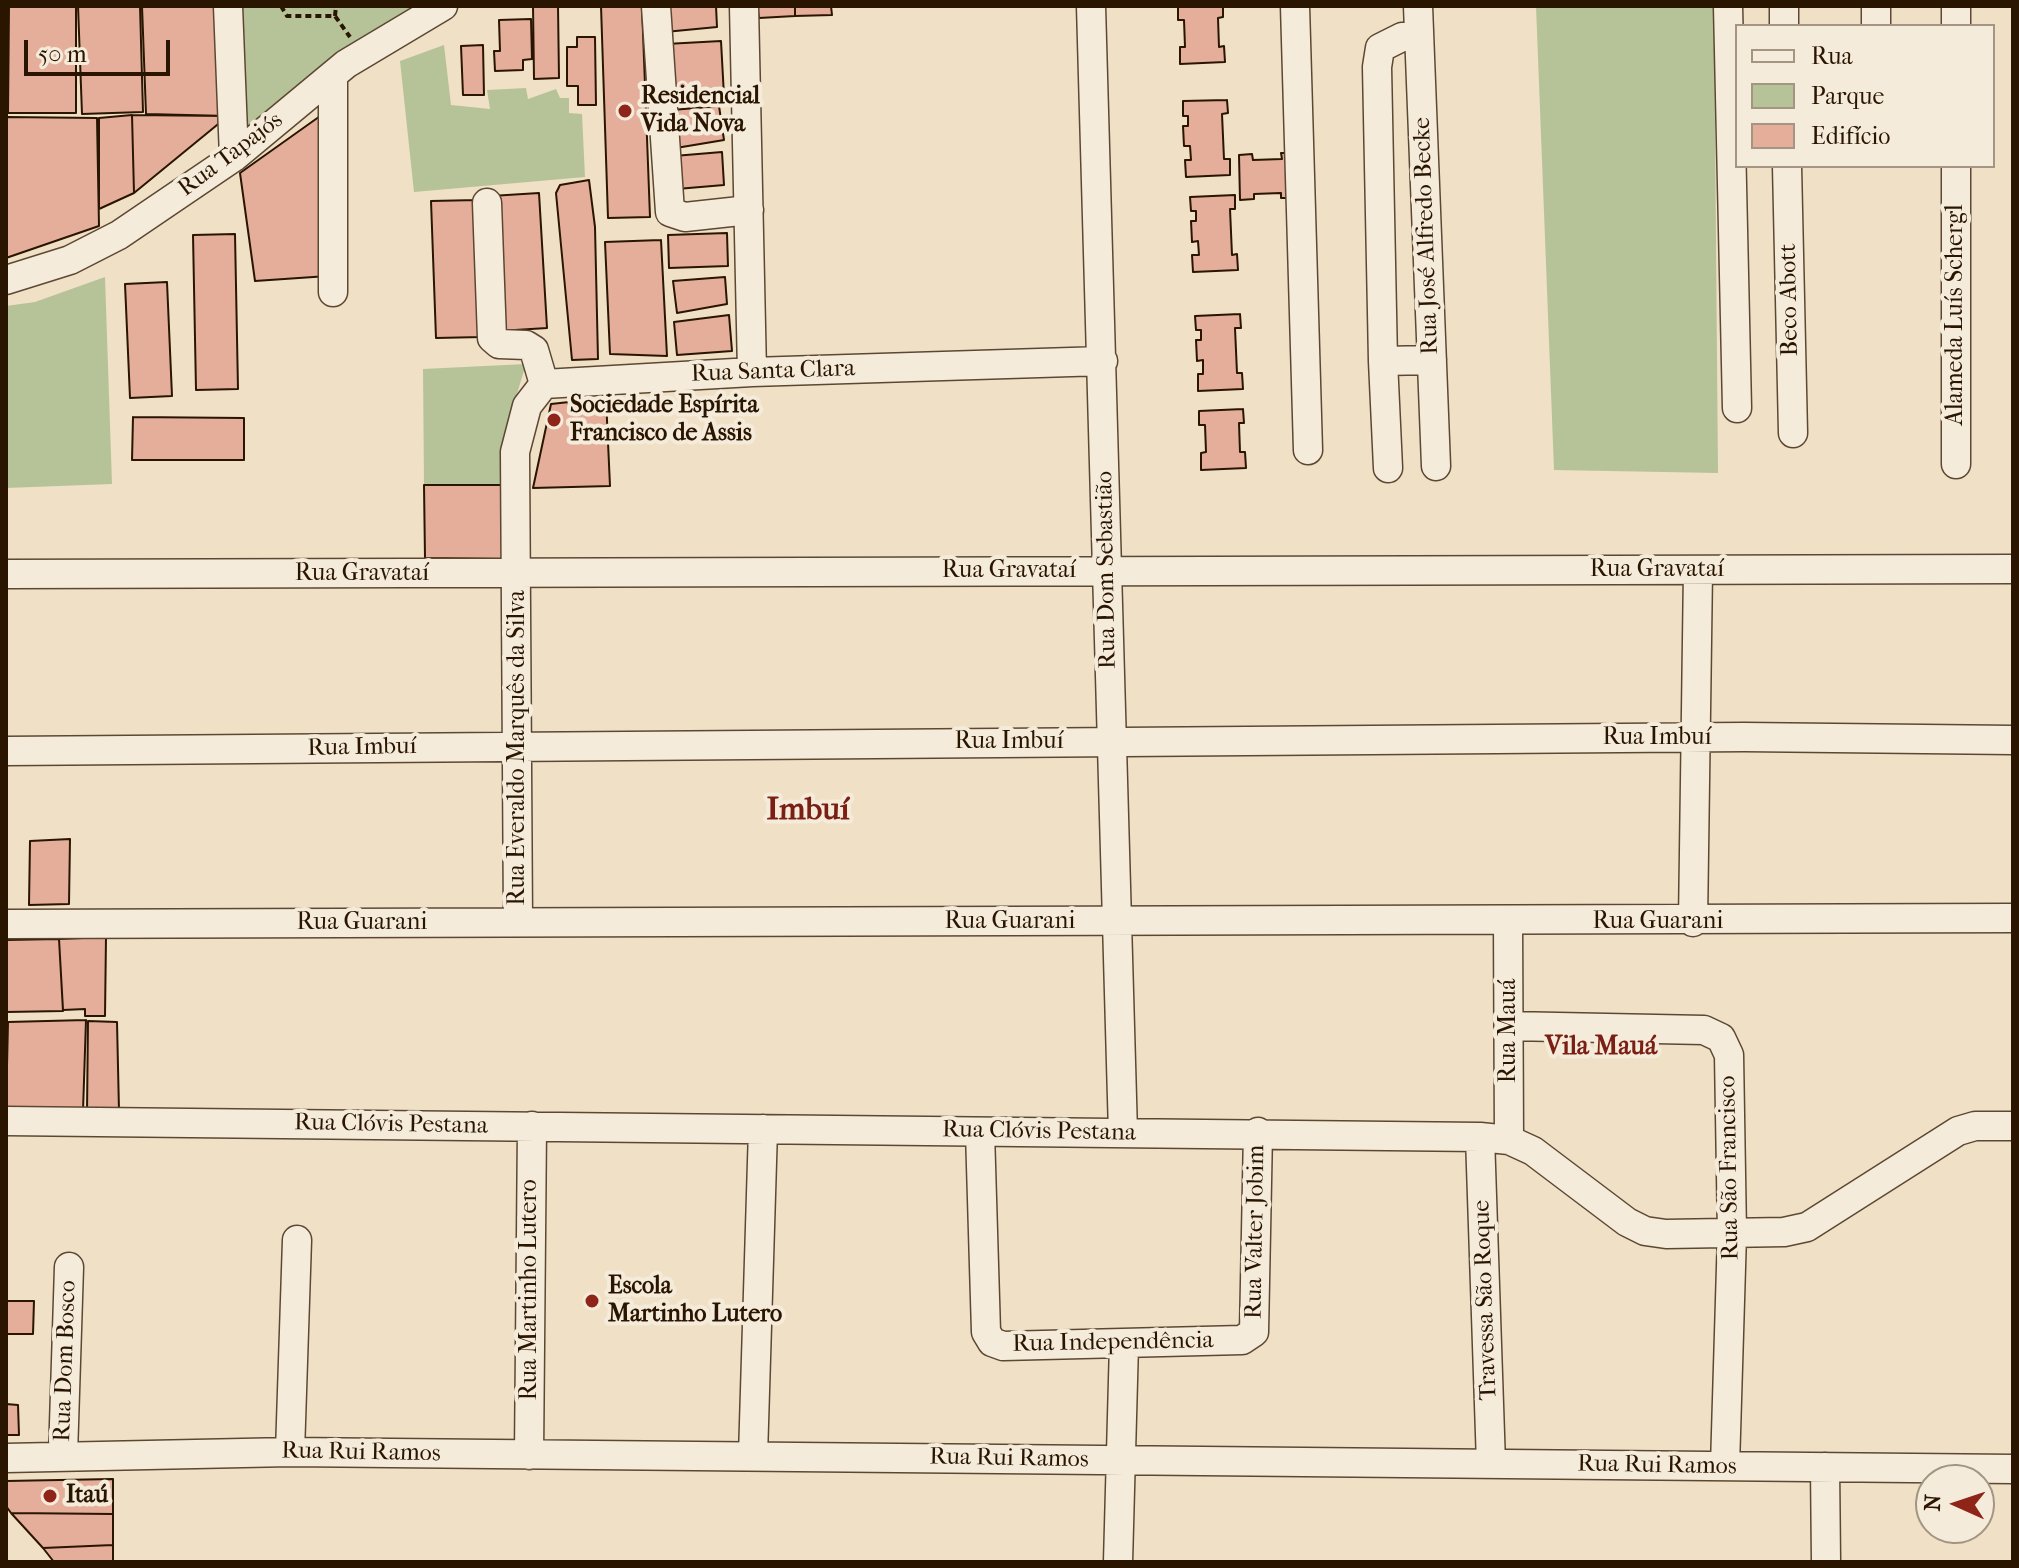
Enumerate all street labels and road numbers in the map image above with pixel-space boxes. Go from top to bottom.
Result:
street label: Rua Tapajós [173,106,289,204]
street label: Rua José Alfredo Becke [1408,117,1446,355]
street label: Alameda Luís Schergl [1942,204,1970,426]
street label: Beco Abott [1775,243,1805,357]
street label: Rua Santa Clara [690,355,856,389]
street label: Rua Dom Sebastião [1091,471,1123,669]
street label: Rua Gravataí [1590,556,1724,584]
street label: Rua Gravataí [942,557,1076,585]
street label: Rua Gravataí [295,560,429,588]
street label: Rua Everaldo Marquês da Silva [504,590,532,906]
street label: Rua Imbuí [1602,724,1712,752]
street label: Rua Imbuí [954,728,1064,756]
street label: Rua Imbuí [307,733,417,763]
street label: Rua Guarani [945,908,1075,936]
street label: Rua Guarani [1593,908,1723,936]
street label: Rua Guarani [297,909,427,937]
street label: Rua Mauá [1495,979,1523,1083]
street label: Rua São Francisco [1714,1075,1746,1261]
street label: Rua Clóvis Pestana [294,1109,488,1141]
street label: Rua Clóvis Pestana [942,1116,1136,1148]
street label: Rua Valter Jobim [1240,1145,1272,1319]
street label: Rua Martinho Lutero [516,1179,544,1401]
street label: Travessa São Roque [1468,1199,1504,1401]
street label: Rua Dom Bosco [49,1280,83,1442]
street label: Rua Independência [1012,1327,1214,1359]
street label: Rua Rui Ramos [281,1437,441,1469]
street label: Rua Rui Ramos [929,1443,1089,1475]
street label: Rua Rui Ramos [1577,1450,1737,1482]

